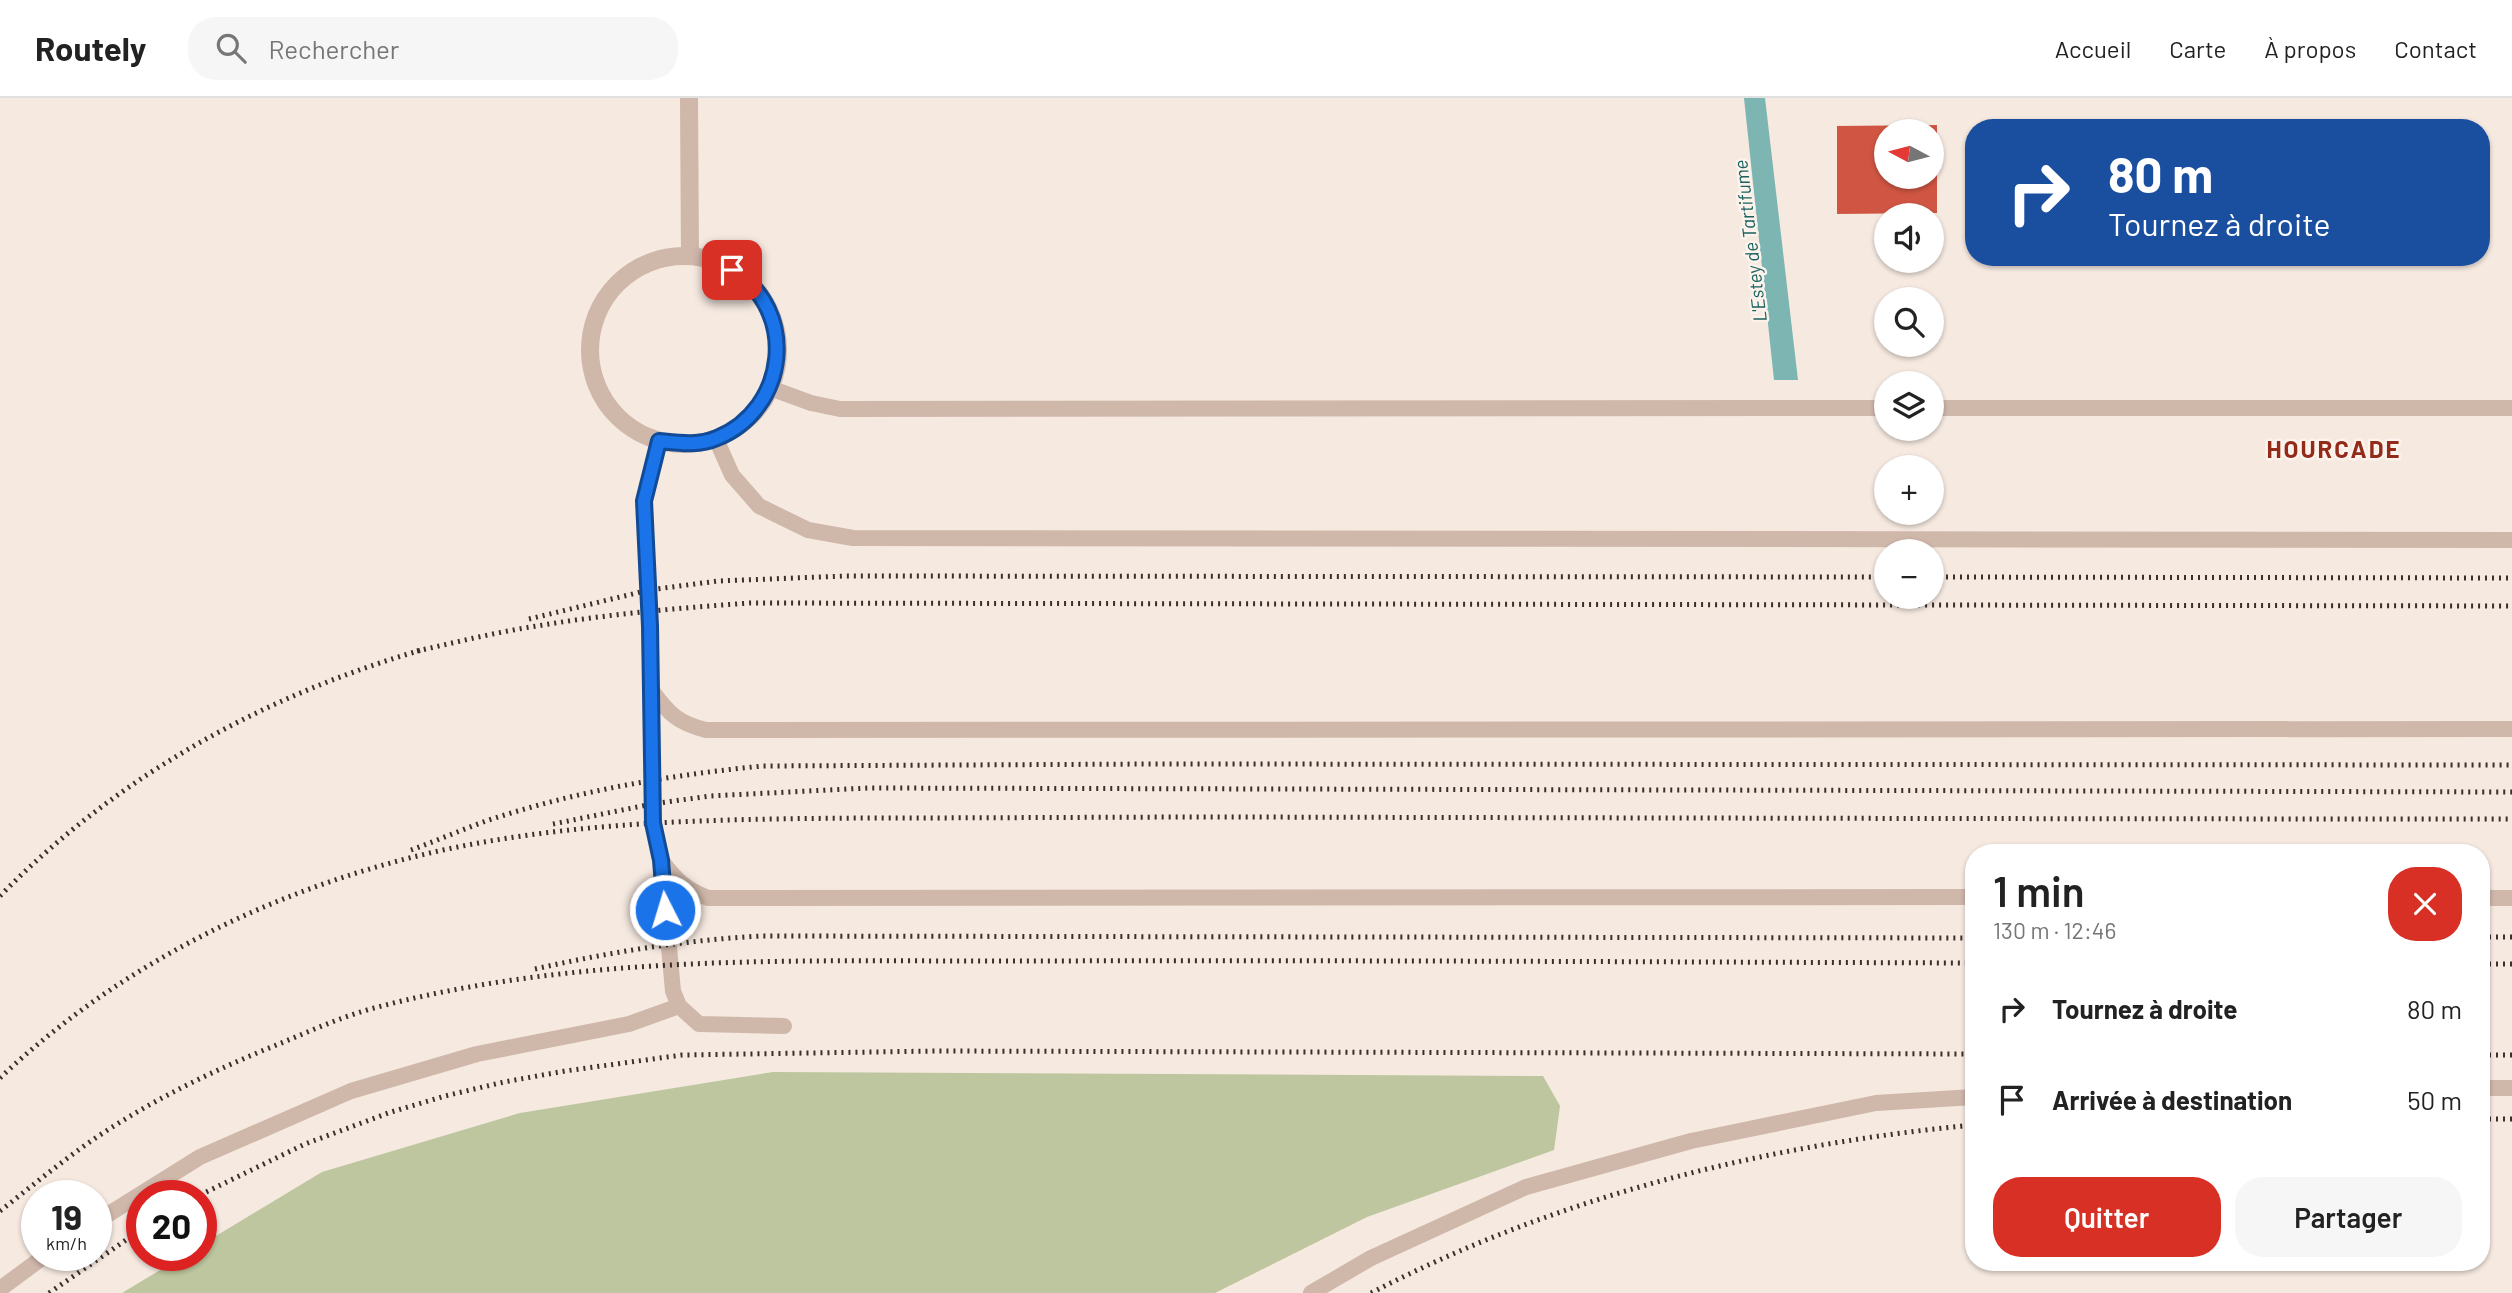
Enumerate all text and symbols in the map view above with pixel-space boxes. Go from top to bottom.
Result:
search box [188,17,678,80]
text: Routely [35,28,146,68]
icon: search [212,29,250,67]
text: Rechercher [268,33,399,64]
text: Accueil [2055,34,2131,63]
text: Carte [2169,34,2226,63]
text: À propos [2264,34,2356,63]
text: Contact [2394,34,2477,63]
north arrow [1874,119,1944,189]
map controls [1874,119,1944,609]
text: 80 m [2108,144,2213,203]
icon: right [1993,147,2084,238]
water label: L'Estey de Tartifume [1728,159,1771,323]
button: sound [1874,203,1944,273]
text: Tournez à droite [2108,204,2330,242]
pin [702,240,762,300]
icon: arrive [713,251,751,289]
button: search [1874,287,1944,357]
button: layers [1874,371,1944,441]
district label: HOURCADE [2267,434,2401,463]
button: + [1874,455,1944,525]
button: − [1874,539,1944,609]
text: 1 min [1993,865,2085,915]
button: close [2388,867,2462,941]
position arrow [628,873,702,947]
text: 130 m · 12:46 [1993,916,2116,944]
icon: right [1993,990,2031,1028]
text: Tournez à droite [2052,993,2237,1024]
text: 80 m [2407,993,2462,1024]
icon: arrive [1993,1081,2031,1119]
text: Arrivée à destination [2052,1084,2292,1115]
text: 50 m [2407,1084,2462,1115]
button: Quitter [1993,1177,2221,1257]
button: Partager [2235,1177,2462,1257]
speed limit sign: 20 [126,1180,217,1271]
text: 19 [51,1195,82,1237]
text: km/h [46,1232,87,1254]

